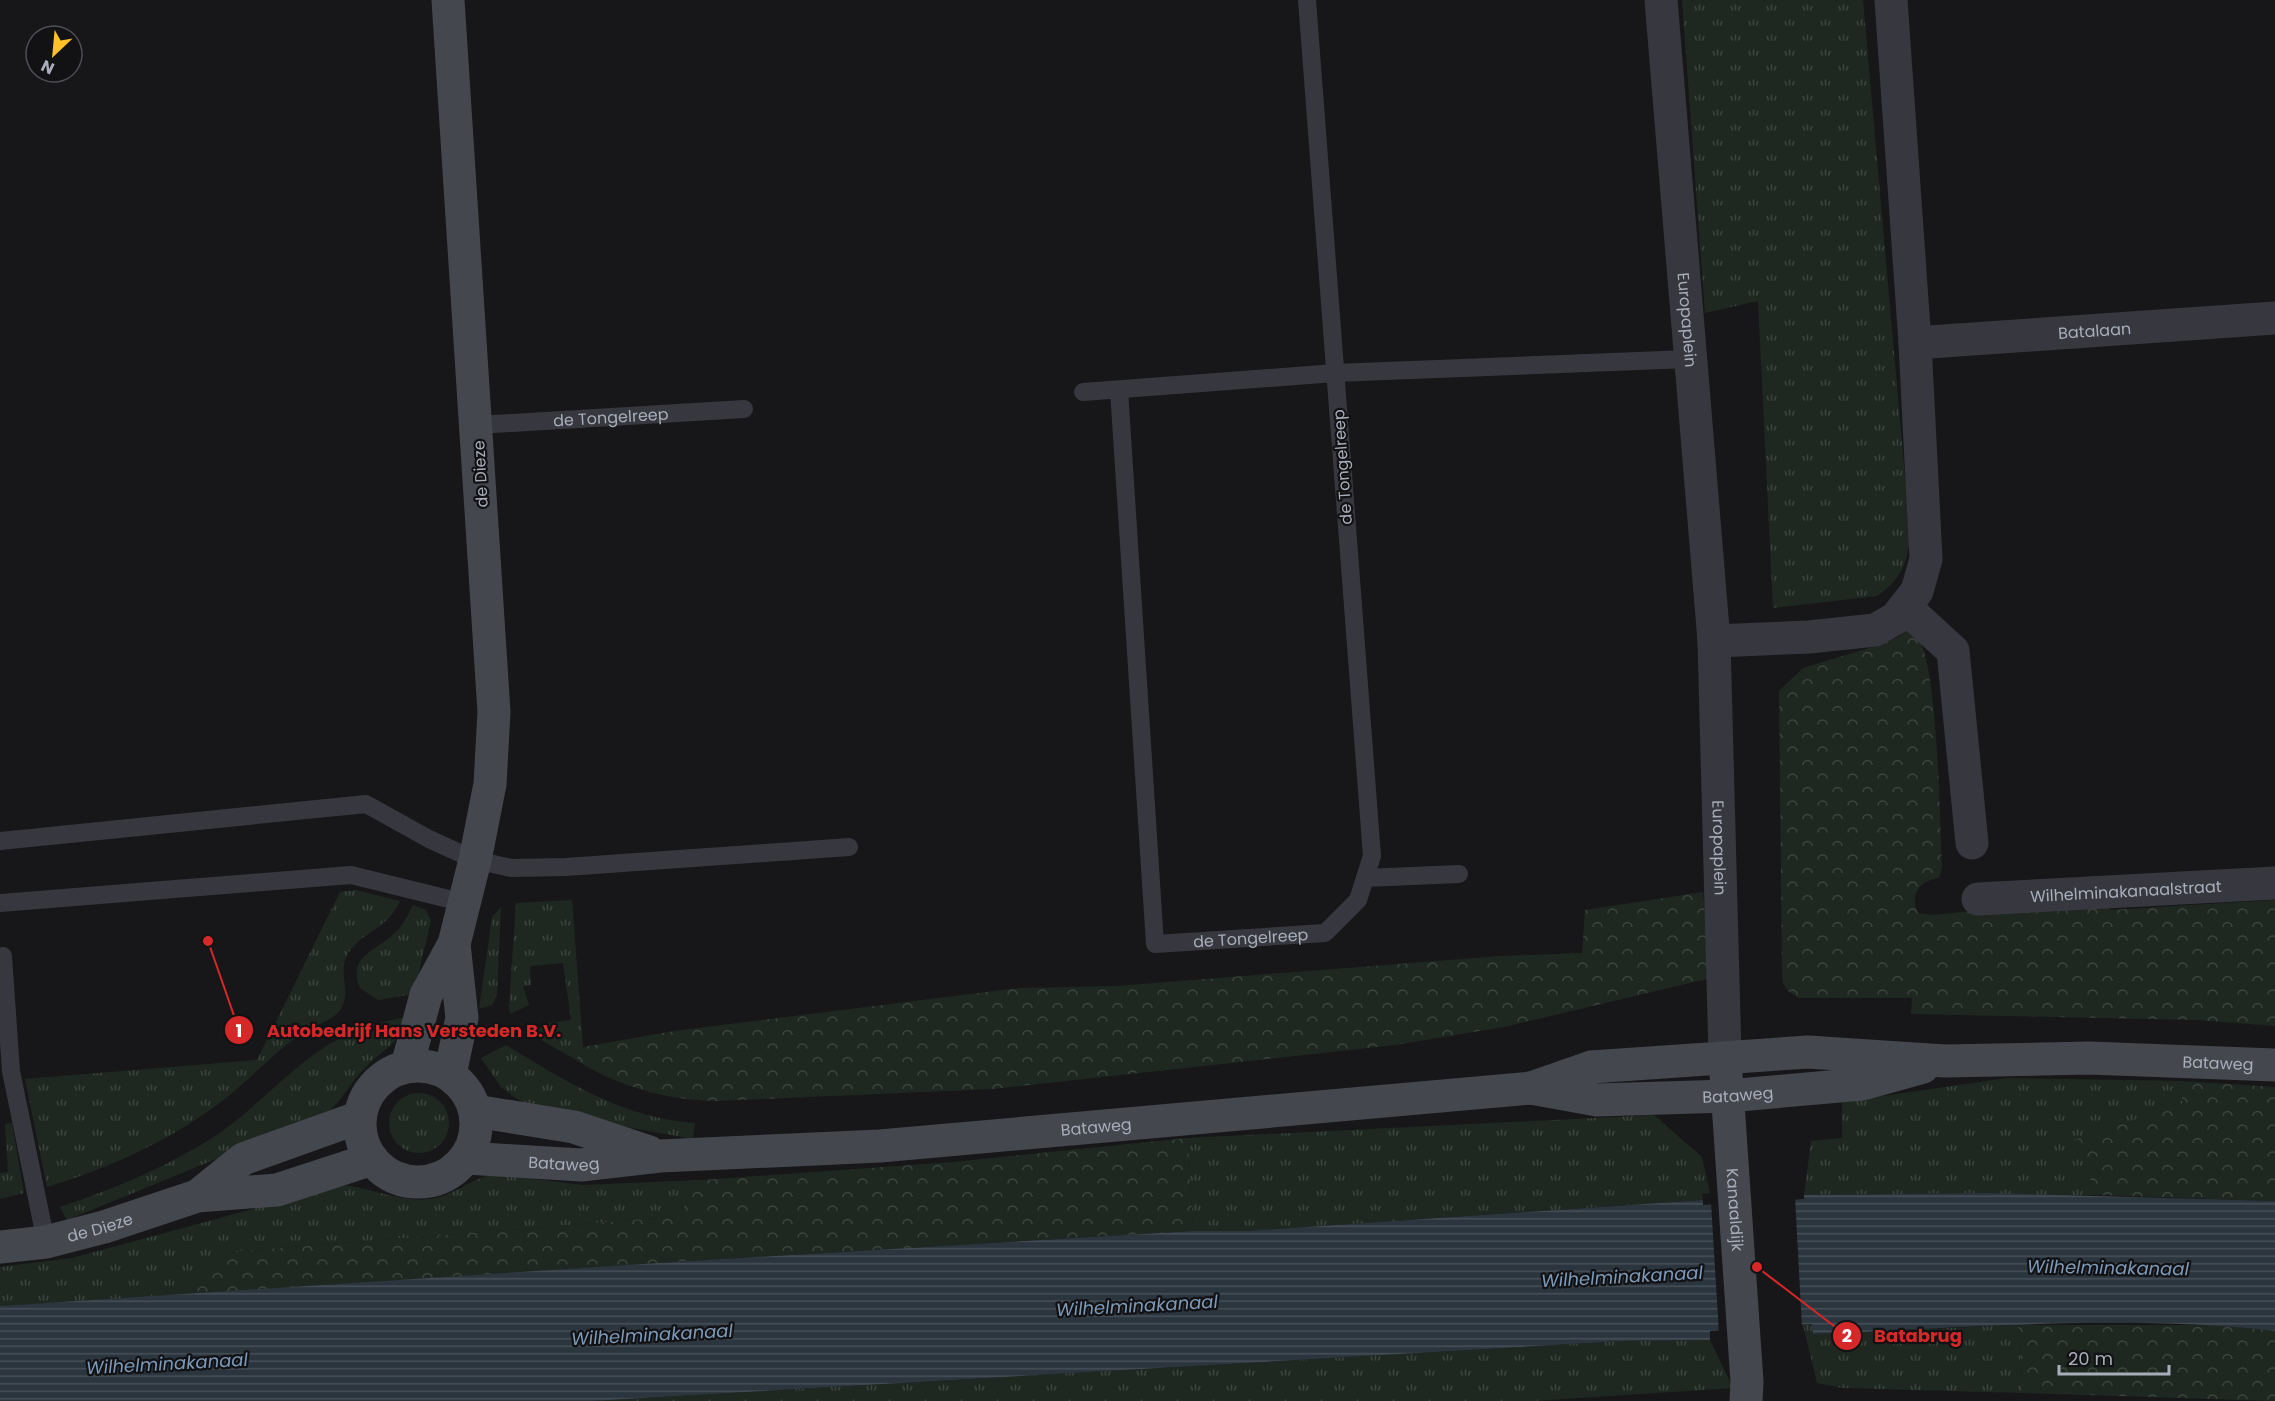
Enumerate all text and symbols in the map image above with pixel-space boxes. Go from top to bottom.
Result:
north arrow [24,24,84,84]
text: N [37,54,58,80]
street label: Europaplein [1672,272,1702,368]
street label: Batalaan [2057,317,2132,345]
street label: de Tongelreep [552,403,669,432]
street label: de Tongelreep [1327,408,1358,525]
street label: de Dieze [467,440,494,508]
street label: Europaplein [1706,800,1732,896]
street label: Wilhelminakanaalstraat [2029,875,2222,908]
street label: de Tongelreep [1192,923,1309,954]
callout: Autobedrijf Hans Versteden B.V. [224,1012,573,1048]
text: 1 [236,1018,242,1043]
text: Autobedrijf Hans Versteden B.V. [267,1018,561,1043]
street label: Bataweg [2182,1051,2254,1076]
street label: Bataweg [1702,1081,1774,1109]
street label: Bataweg [1060,1113,1133,1142]
street label: Bataweg [528,1151,601,1177]
street label: Kanaaldijk [1720,1167,1749,1253]
street label: de Dieze [65,1207,136,1248]
water label: Wilhelminakanaal [2027,1254,2190,1281]
water label: Wilhelminakanaal [1540,1260,1704,1293]
water label: Wilhelminakanaal [1055,1289,1219,1322]
water label: Wilhelminakanaal [570,1318,734,1351]
callout: Batabrug [1832,1318,1974,1354]
text: 2 [1842,1323,1852,1348]
text: Batabrug [1874,1323,1962,1348]
scale bar [2059,1338,2168,1376]
text: 20 m [2068,1346,2113,1371]
water label: Wilhelminakanaal [85,1347,249,1380]

